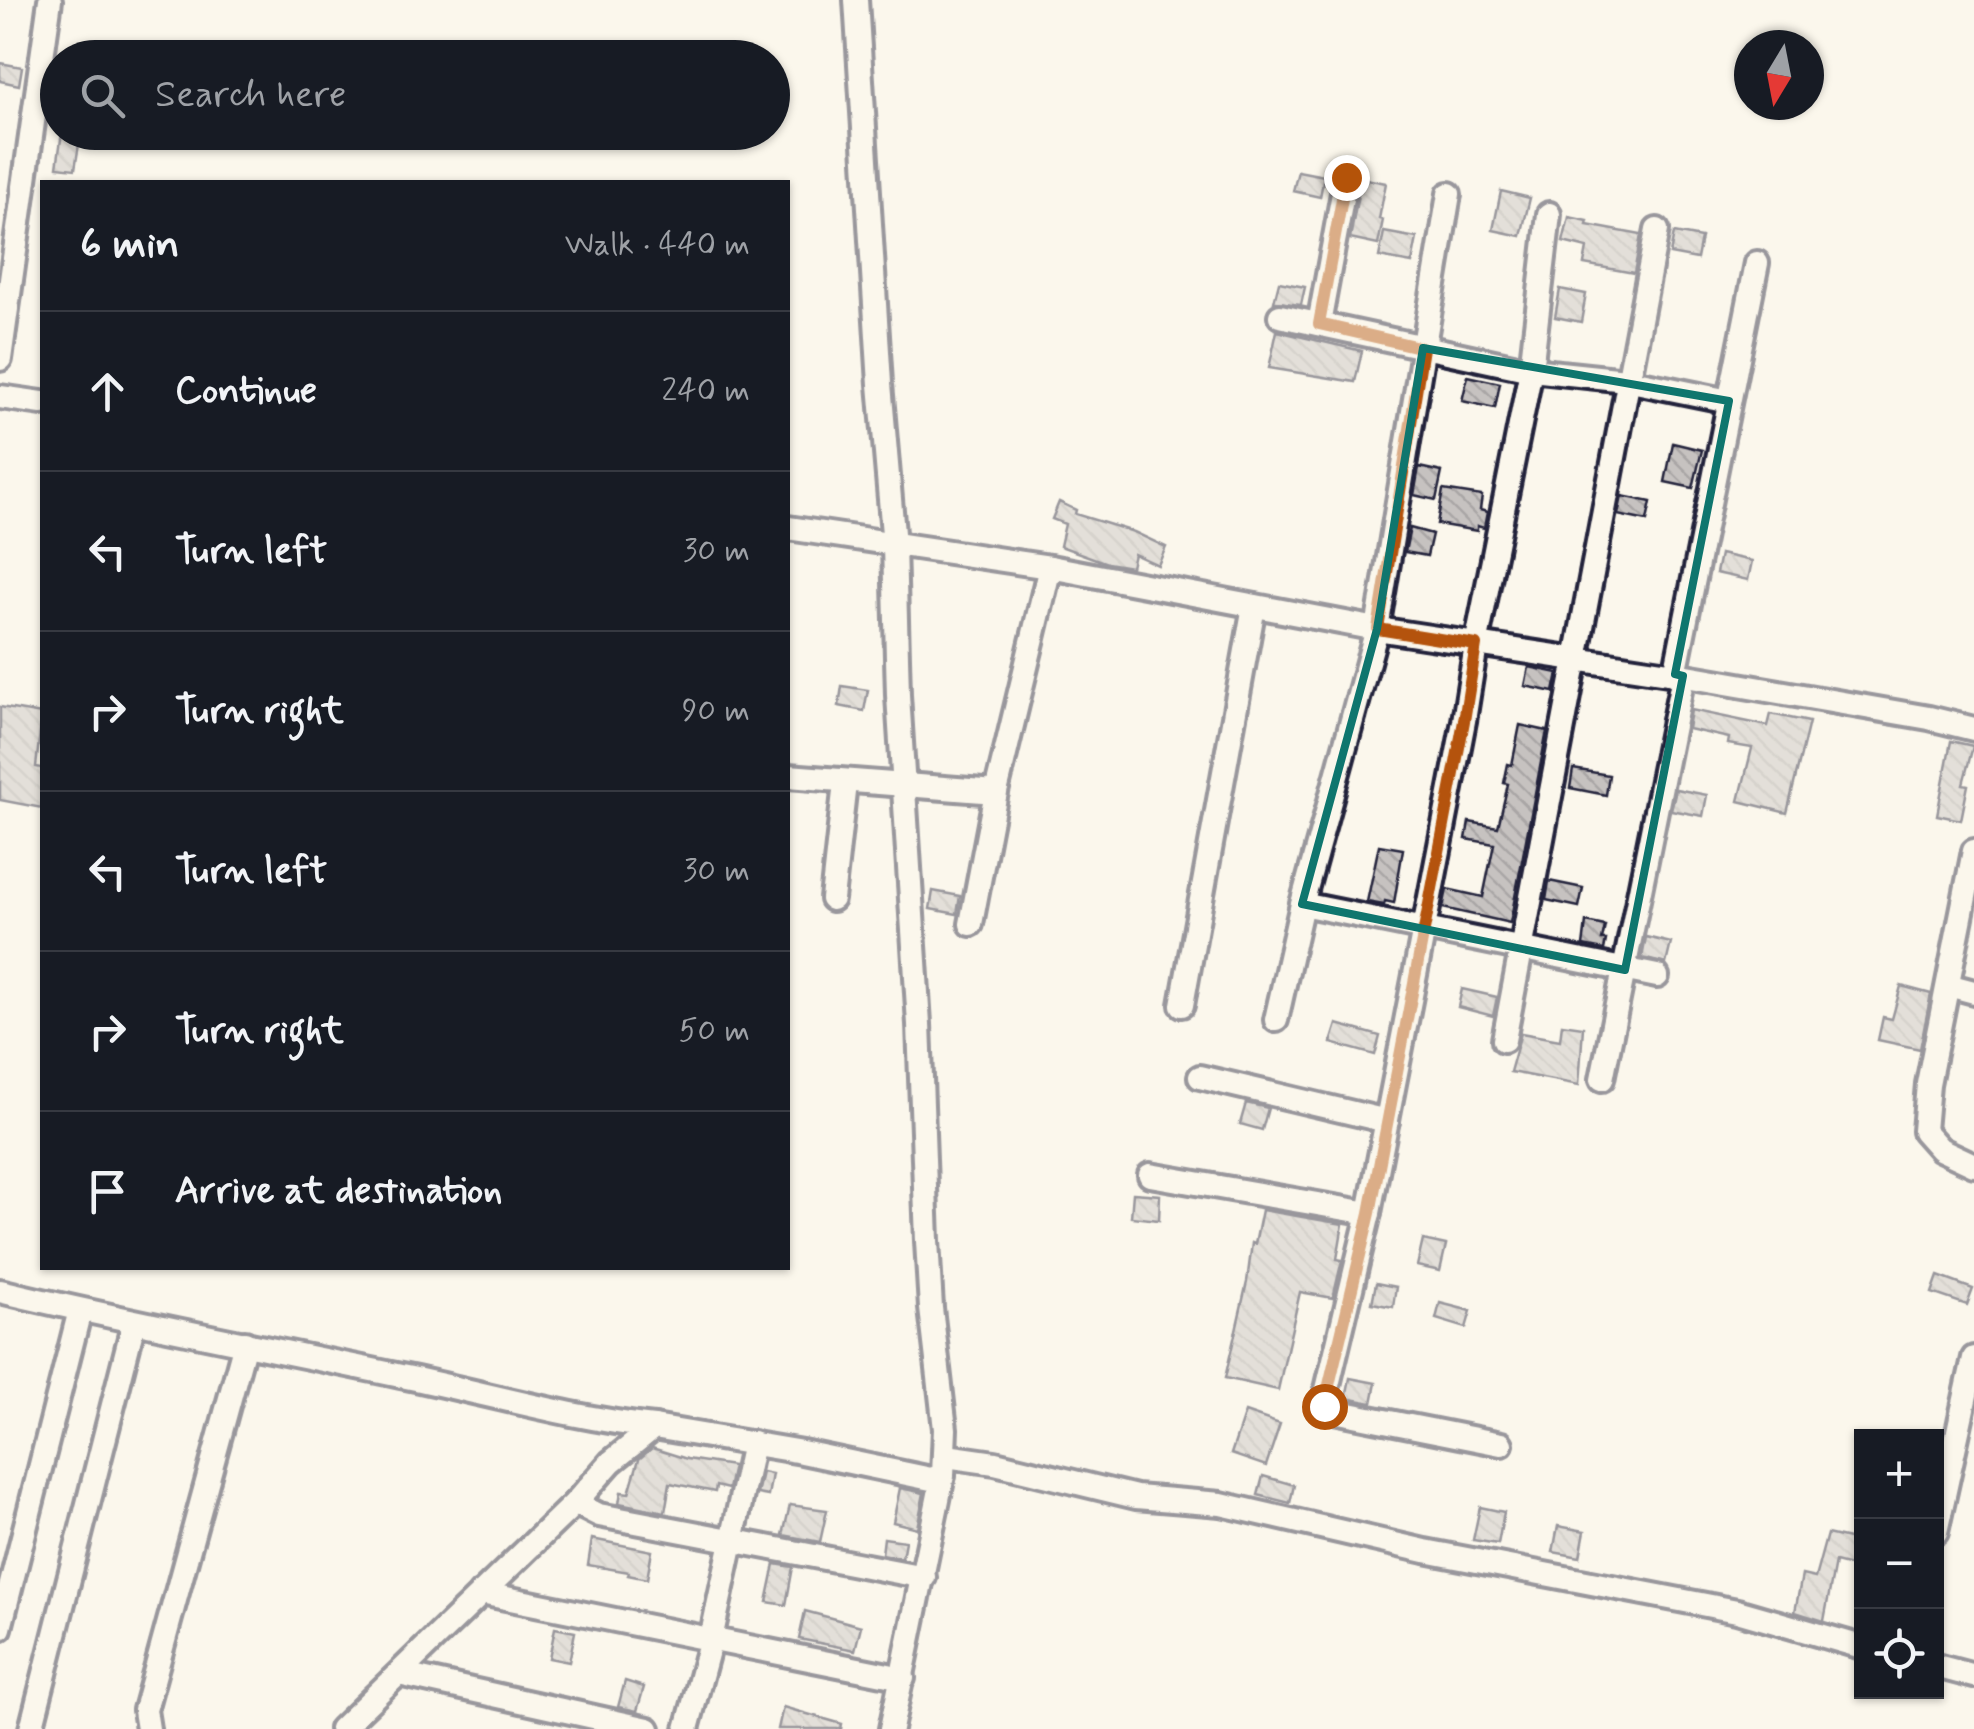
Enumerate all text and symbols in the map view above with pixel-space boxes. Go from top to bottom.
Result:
north arrow [1734,30,1824,120]
search box [40,40,790,150]
icon: search [75,68,130,123]
text: Search here [155,71,346,120]
route end [1324,155,1370,201]
text: 6 min [80,218,179,273]
text: Walk · 440 m [565,224,750,266]
icon: ahead [80,364,135,419]
text: Continue [175,367,317,416]
text: 240 m [662,370,750,412]
icon: left [80,524,135,579]
text: Turn left [175,527,327,576]
text: 30 m [683,530,750,572]
icon: right [80,684,135,739]
text: Turn right [175,687,344,736]
text: 90 m [682,690,750,732]
icon: left [80,844,135,899]
text: Turn left [175,847,327,896]
text: 30 m [683,850,750,892]
icon: right [80,1004,135,1059]
text: Turn right [175,1007,344,1056]
text: 50 m [678,1010,750,1052]
icon: arrive [80,1164,135,1219]
text: Arrive at destination [175,1167,502,1216]
route start [1302,1384,1348,1430]
map controls [1854,1429,1944,1699]
button: + [1854,1429,1944,1519]
button: − [1854,1519,1944,1609]
button: locate [1854,1609,1944,1699]

